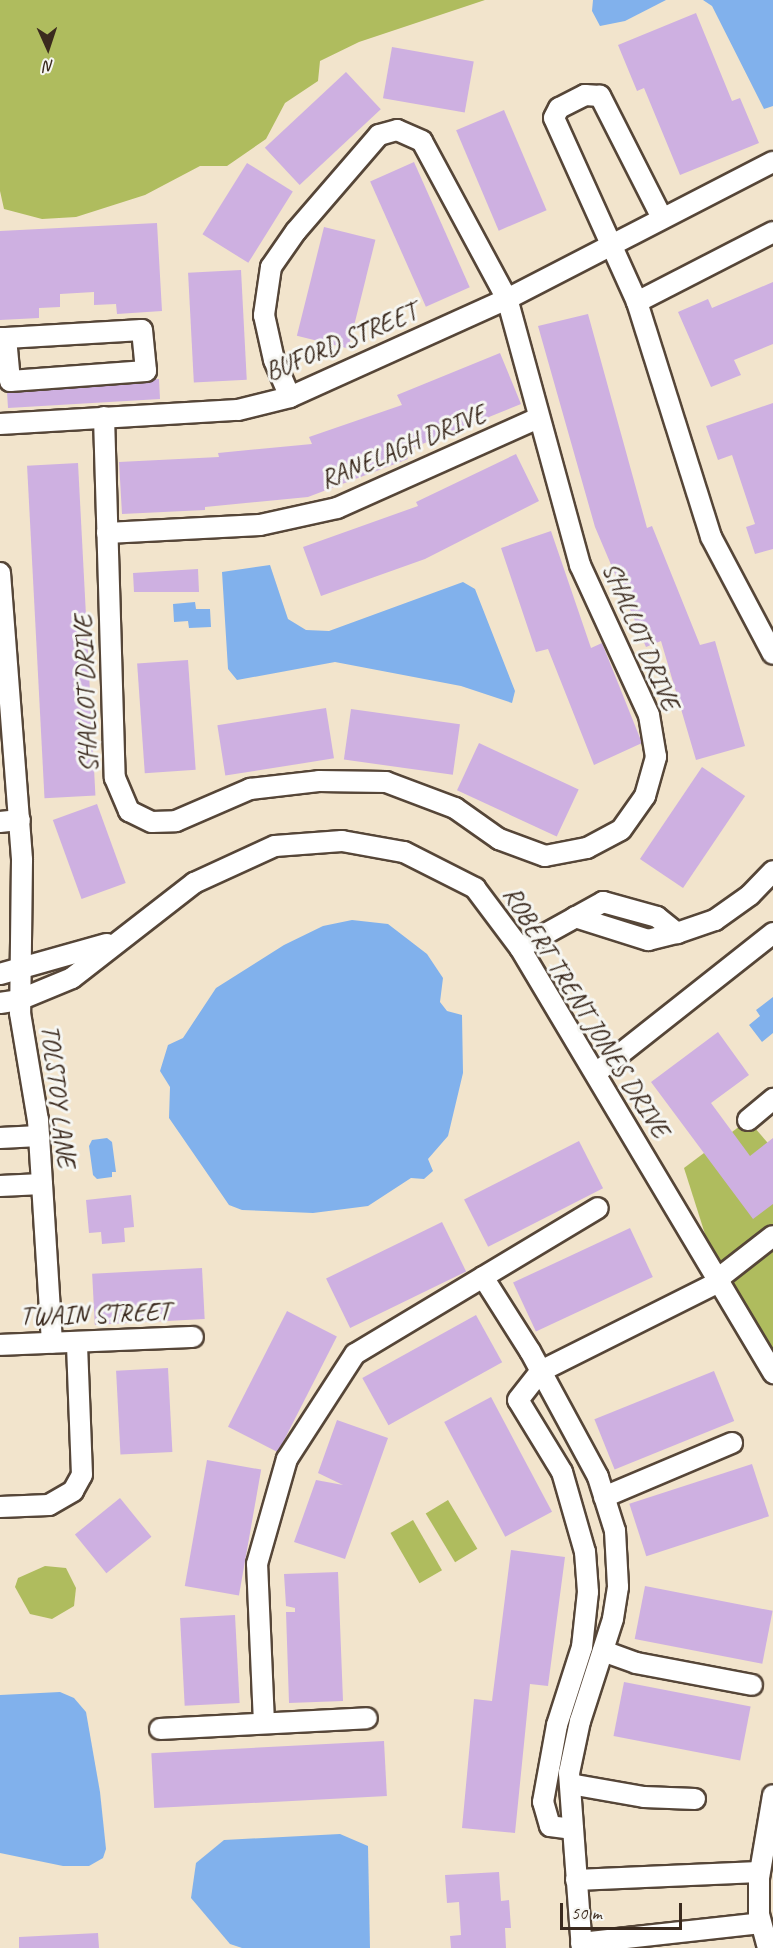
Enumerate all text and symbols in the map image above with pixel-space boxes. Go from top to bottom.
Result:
north arrow [18,18,78,78]
text: N [43,56,54,76]
street label: BUFORD STREET [261,296,421,388]
street label: RANELAGH DRIVE [316,398,490,496]
street label: SHALLOT DRIVE [596,558,686,714]
street label: SHALLOT DRIVE [68,615,104,773]
street label: ROBERT TRENT JONES DRIVE [497,882,675,1142]
street label: TOLSTOY LANE [34,1023,82,1169]
street label: TWAIN STREET [19,1296,171,1332]
scale bar [563,1891,684,1929]
text: 50 m [571,1902,602,1924]

